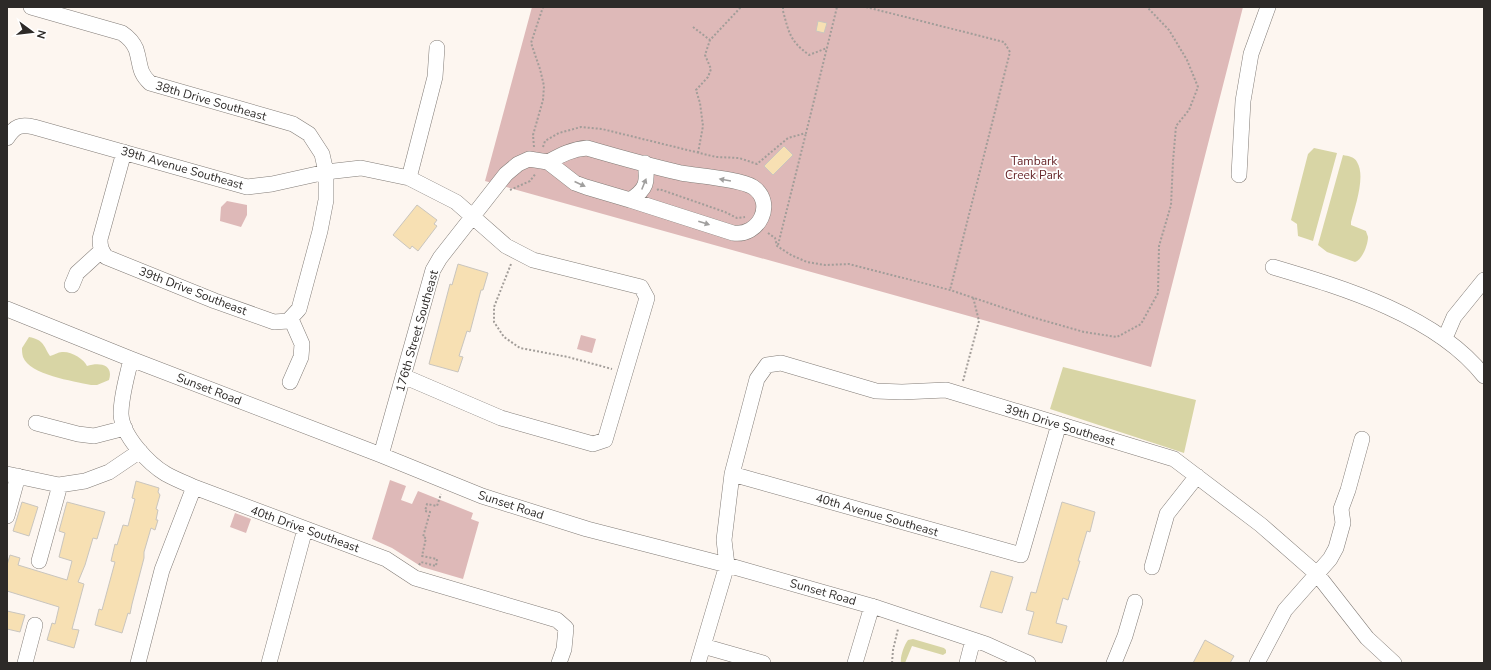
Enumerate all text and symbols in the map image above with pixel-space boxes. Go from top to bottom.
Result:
north arrow [12,12,52,52]
text: N [33,29,49,40]
street label: 38th Drive Southeast [154,78,269,125]
street label: 39th Avenue Southeast [119,143,246,193]
park label: Tambark Creek Park [1005,153,1064,183]
one-way arrow [719,177,731,183]
one-way arrow [642,178,648,190]
one-way arrow [574,181,585,187]
one-way arrow [698,221,710,227]
street label: 39th Drive Southeast [137,263,250,319]
street label: 176th Street Southeast [392,267,442,394]
street label: Sunset Road [174,369,244,409]
street label: 39th Drive Southeast [1003,401,1118,450]
street label: Sunset Road [476,487,546,523]
street label: 40th Avenue Southeast [814,490,941,540]
street label: 40th Drive Southeast [248,502,362,556]
street label: Sunset Road [788,575,858,609]

